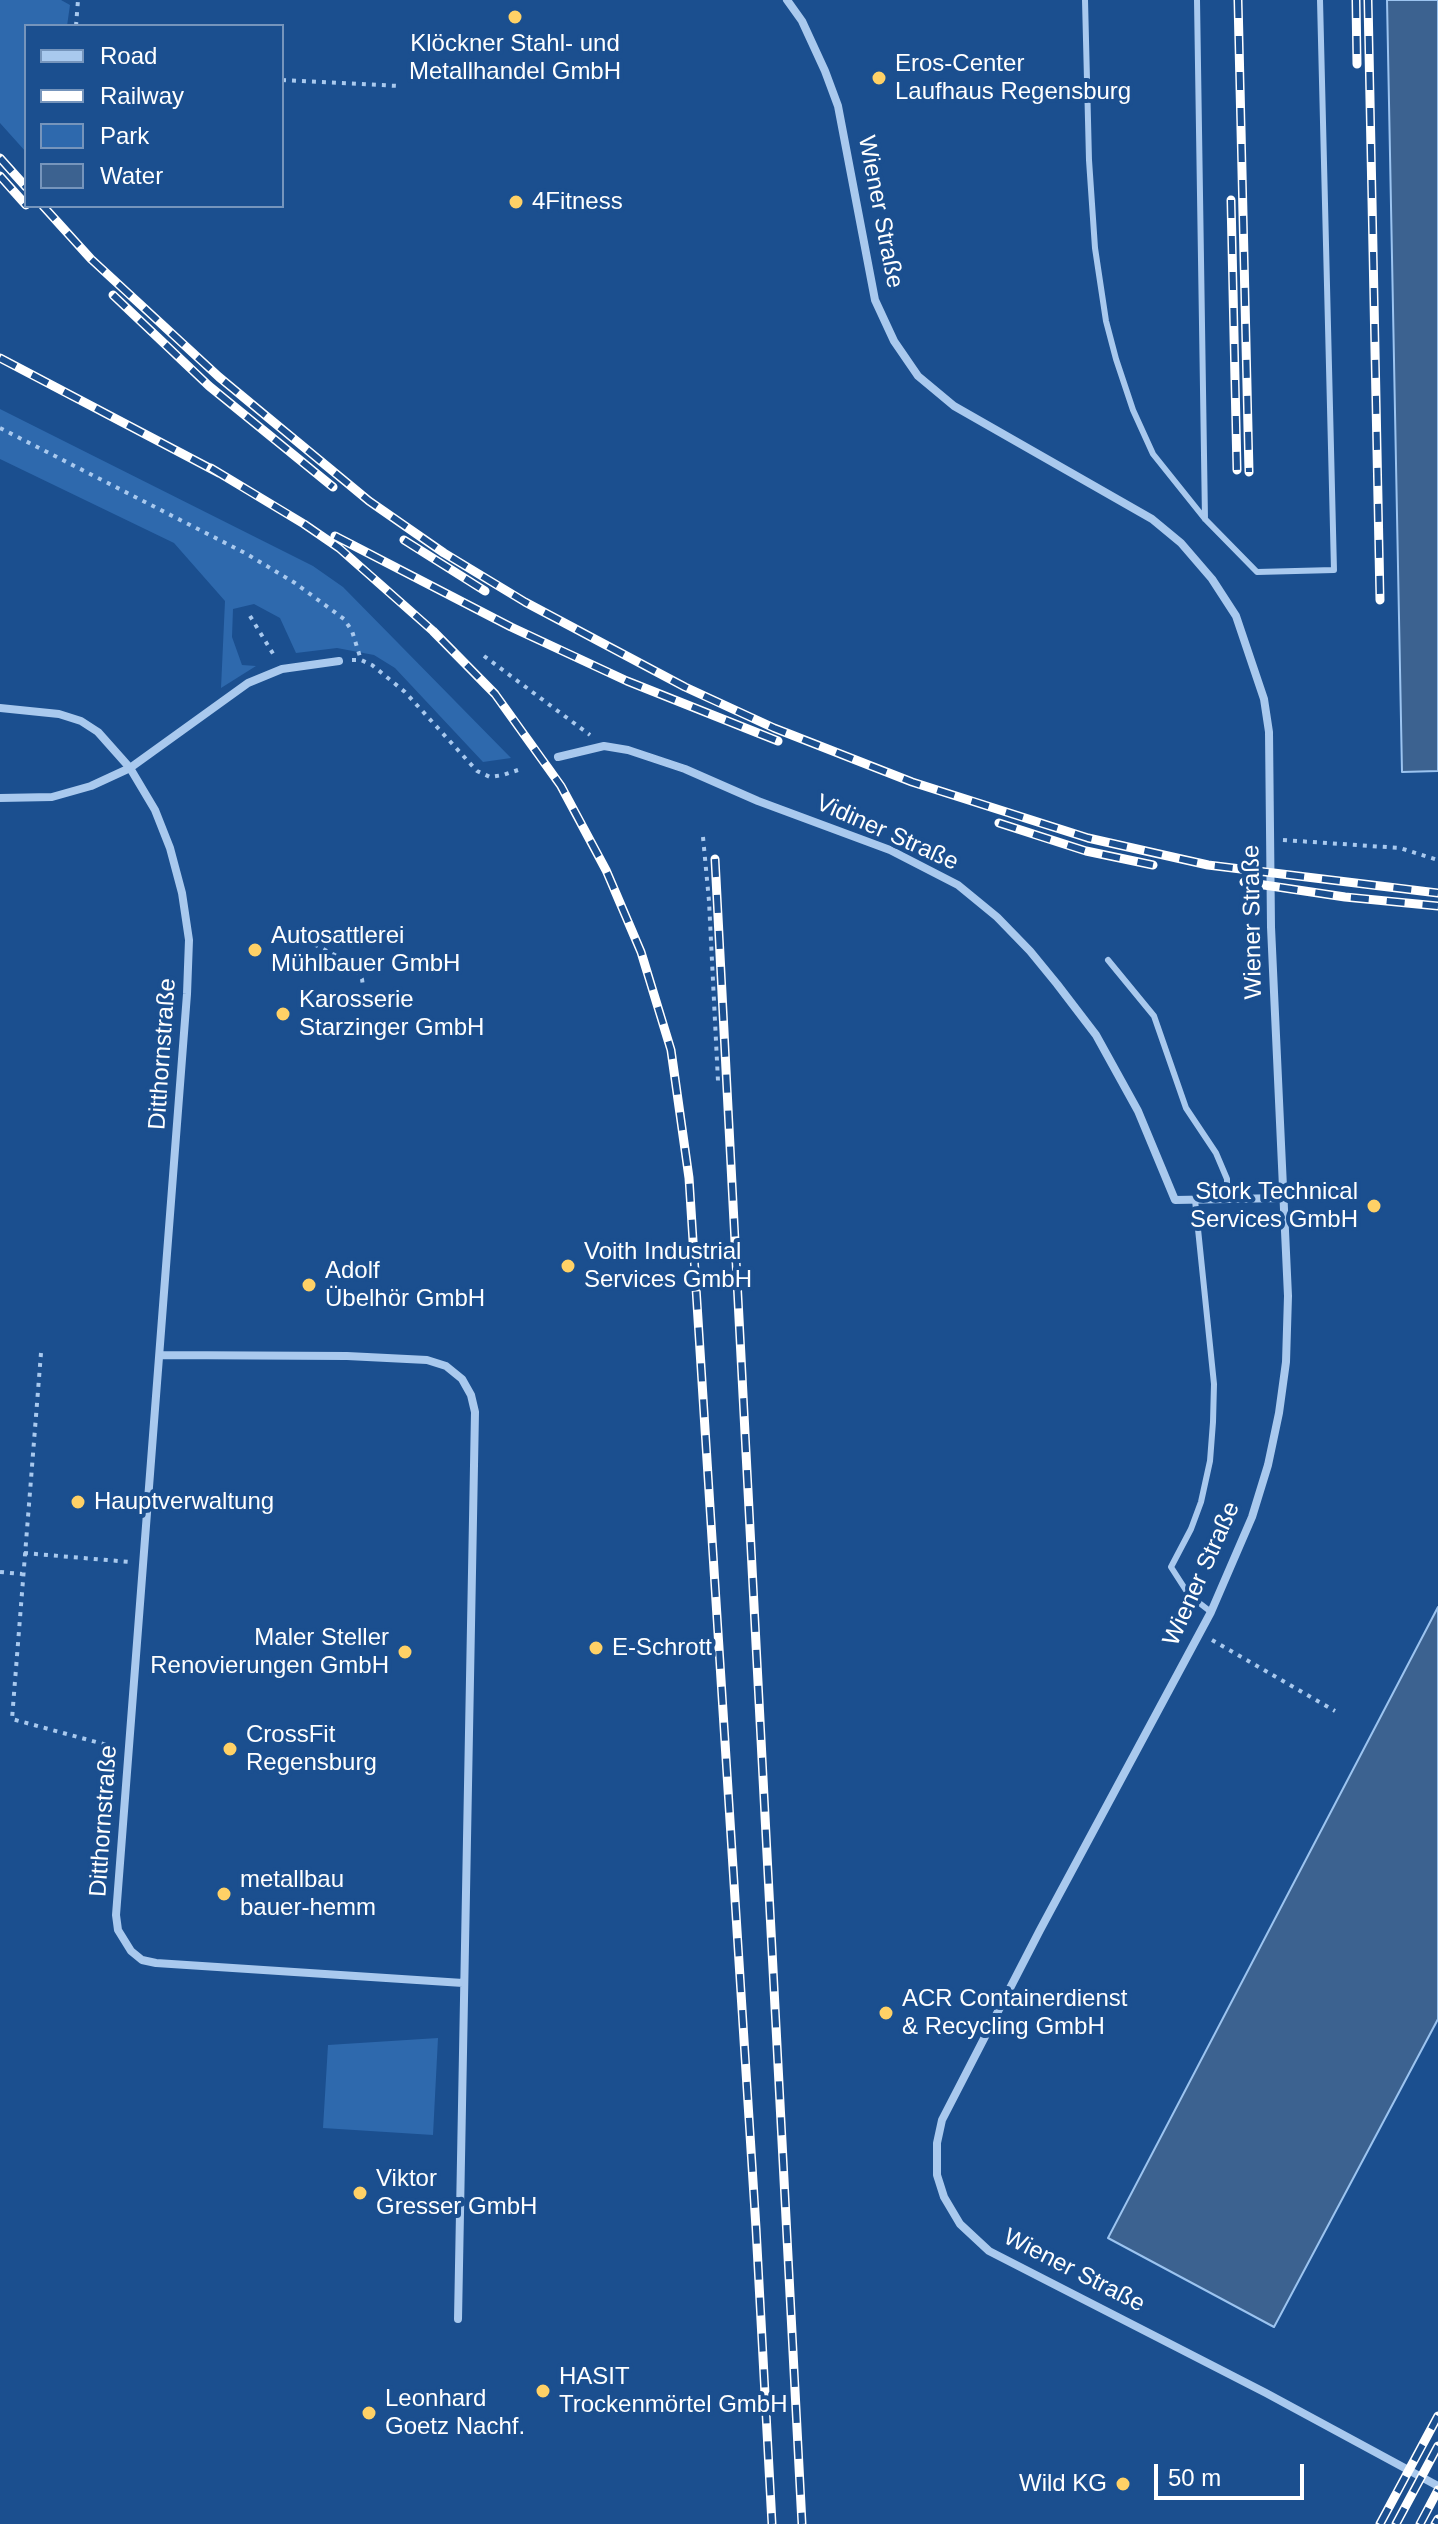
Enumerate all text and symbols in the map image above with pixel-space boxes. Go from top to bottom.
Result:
marker: Klöckner Stahl- und Metallhandel GmbH [506,8,524,26]
legend [24,24,284,208]
place label: Klöckner Stahl- und Metallhandel GmbH [409,30,621,86]
text: Road [100,42,157,69]
place label: Eros-Center Laufhaus Regensburg [895,50,1131,106]
marker: Eros-Center Laufhaus Regensburg [870,69,888,87]
text: Railway [100,82,184,109]
text: Park [100,122,149,149]
street label: Wiener Straße [851,133,909,291]
text: Water [100,162,163,189]
place label: 4Fitness [532,188,623,216]
marker: 4Fitness [507,193,525,211]
street label: Vidiner Straße [811,789,963,877]
street label: Wiener Straße [1237,844,1269,1000]
place label: Autosattlerei Mühlbauer GmbH [271,922,460,978]
marker: Autosattlerei Mühlbauer GmbH [246,941,264,959]
street label: Ditthornstraße [143,977,183,1131]
place label: Karosserie Starzinger GmbH [299,986,484,1042]
marker: Karosserie Starzinger GmbH [274,1005,292,1023]
place label: Stork Technical Services GmbH [1190,1178,1358,1234]
marker: Stork Technical Services GmbH [1365,1197,1383,1215]
place label: Voith Industrial Services GmbH [584,1238,752,1294]
place label: Adolf Übelhör GmbH [325,1257,485,1313]
marker: Voith Industrial Services GmbH [559,1257,577,1275]
marker: Adolf Übelhör GmbH [300,1276,318,1294]
place label: Hauptverwaltung [94,1488,274,1516]
marker: Hauptverwaltung [69,1493,87,1511]
street label: Wiener Straße [1157,1497,1247,1651]
place label: Maler Steller Renovierungen GmbH [150,1624,389,1680]
place label: E-Schrott [612,1634,712,1662]
marker: E-Schrott [587,1639,605,1657]
marker: Maler Steller Renovierungen GmbH [396,1643,414,1661]
place label: CrossFit Regensburg [246,1721,377,1777]
marker: CrossFit Regensburg [221,1740,239,1758]
street label: Ditthornstraße [84,1744,124,1898]
place label: metallbau bauer-hemm [240,1866,376,1922]
marker: metallbau bauer-hemm [215,1885,233,1903]
place label: ACR Containerdienst & Recycling GmbH [902,1985,1127,2041]
marker: ACR Containerdienst & Recycling GmbH [877,2004,895,2022]
place label: Viktor Gresser GmbH [376,2165,537,2221]
marker: Viktor Gresser GmbH [351,2184,369,2202]
street label: Wiener Straße [999,2223,1149,2319]
place label: HASIT Trockenmörtel GmbH [559,2363,787,2419]
marker: HASIT Trockenmörtel GmbH [534,2382,552,2400]
place label: Leonhard Goetz Nachf. [385,2385,525,2441]
marker: Leonhard Goetz Nachf. [360,2404,378,2422]
scale bar [1158,2448,1308,2498]
text: 50 m [1168,2464,1221,2491]
place label: Wild KG [1019,2470,1107,2498]
marker: Wild KG [1114,2475,1132,2493]

